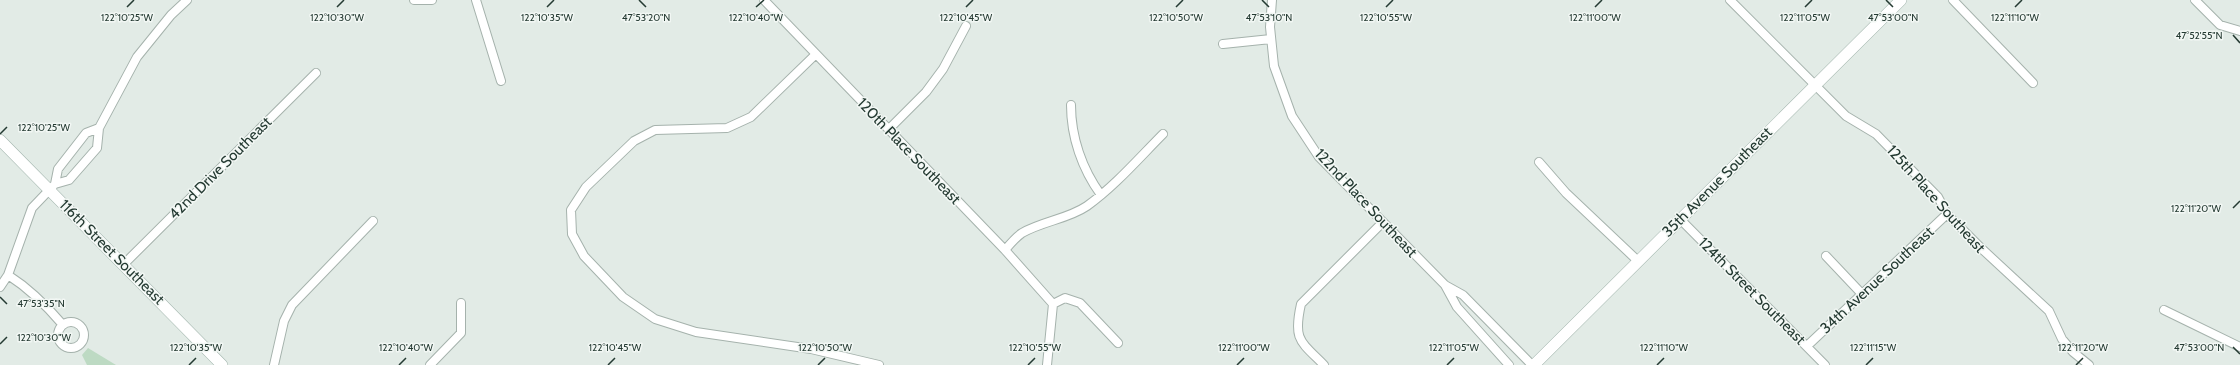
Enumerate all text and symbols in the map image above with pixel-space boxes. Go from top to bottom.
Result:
text: 122°10'25"W [101,11,154,24]
text: 122°10'30"W [310,11,364,24]
text: 122°10'35"W [521,11,574,24]
text: 47°53'20"N [622,11,670,24]
text: 122°10'40"W [729,11,783,24]
text: 122°10'45"W [940,11,993,24]
text: 122°10'50"W [1149,11,1203,24]
text: 47°53'10"N [1246,11,1292,24]
text: 122°10'55"W [1360,11,1413,24]
text: 122°11'00"W [1569,11,1621,24]
text: 122°11'05"W [1780,11,1831,24]
text: 47°53'00"N [1868,11,1918,24]
text: 122°11'10"W [1991,11,2039,24]
text: 47°52'55"N [2175,29,2223,42]
street label: 120th Place Southeast [854,94,964,208]
street label: 42nd Drive Southeast [165,113,275,223]
text: 122°10'25"W [18,121,71,134]
street label: 35th Avenue Southeast [1658,123,1776,241]
street label: 125th Place Southeast [1883,141,1989,257]
street label: 122nd Place Southeast [1311,145,1421,261]
street label: 116th Street Southeast [56,196,168,308]
text: 122°11'20"W [2171,202,2221,215]
street label: 34th Avenue Southeast [1817,223,1937,337]
street label: 124th Street Southeast [1695,234,1809,348]
text: 47°53'35"N [17,297,65,310]
text: 122°10'30"W [17,331,71,344]
text: 122°10'35"W [170,341,223,354]
text: 122°10'40"W [379,341,433,354]
text: 122°10'45"W [589,341,642,354]
text: 122°10'50"W [798,341,852,354]
text: 122°10'55"W [1009,341,1062,354]
text: 122°11'00"W [1218,341,1270,354]
text: 122°11'05"W [1429,341,1480,354]
text: 122°11'10"W [1640,341,1688,354]
text: 122°11'15"W [1850,341,1897,354]
text: 122°11'20"W [2058,341,2108,354]
text: 47°53'00"N [2174,341,2224,354]

